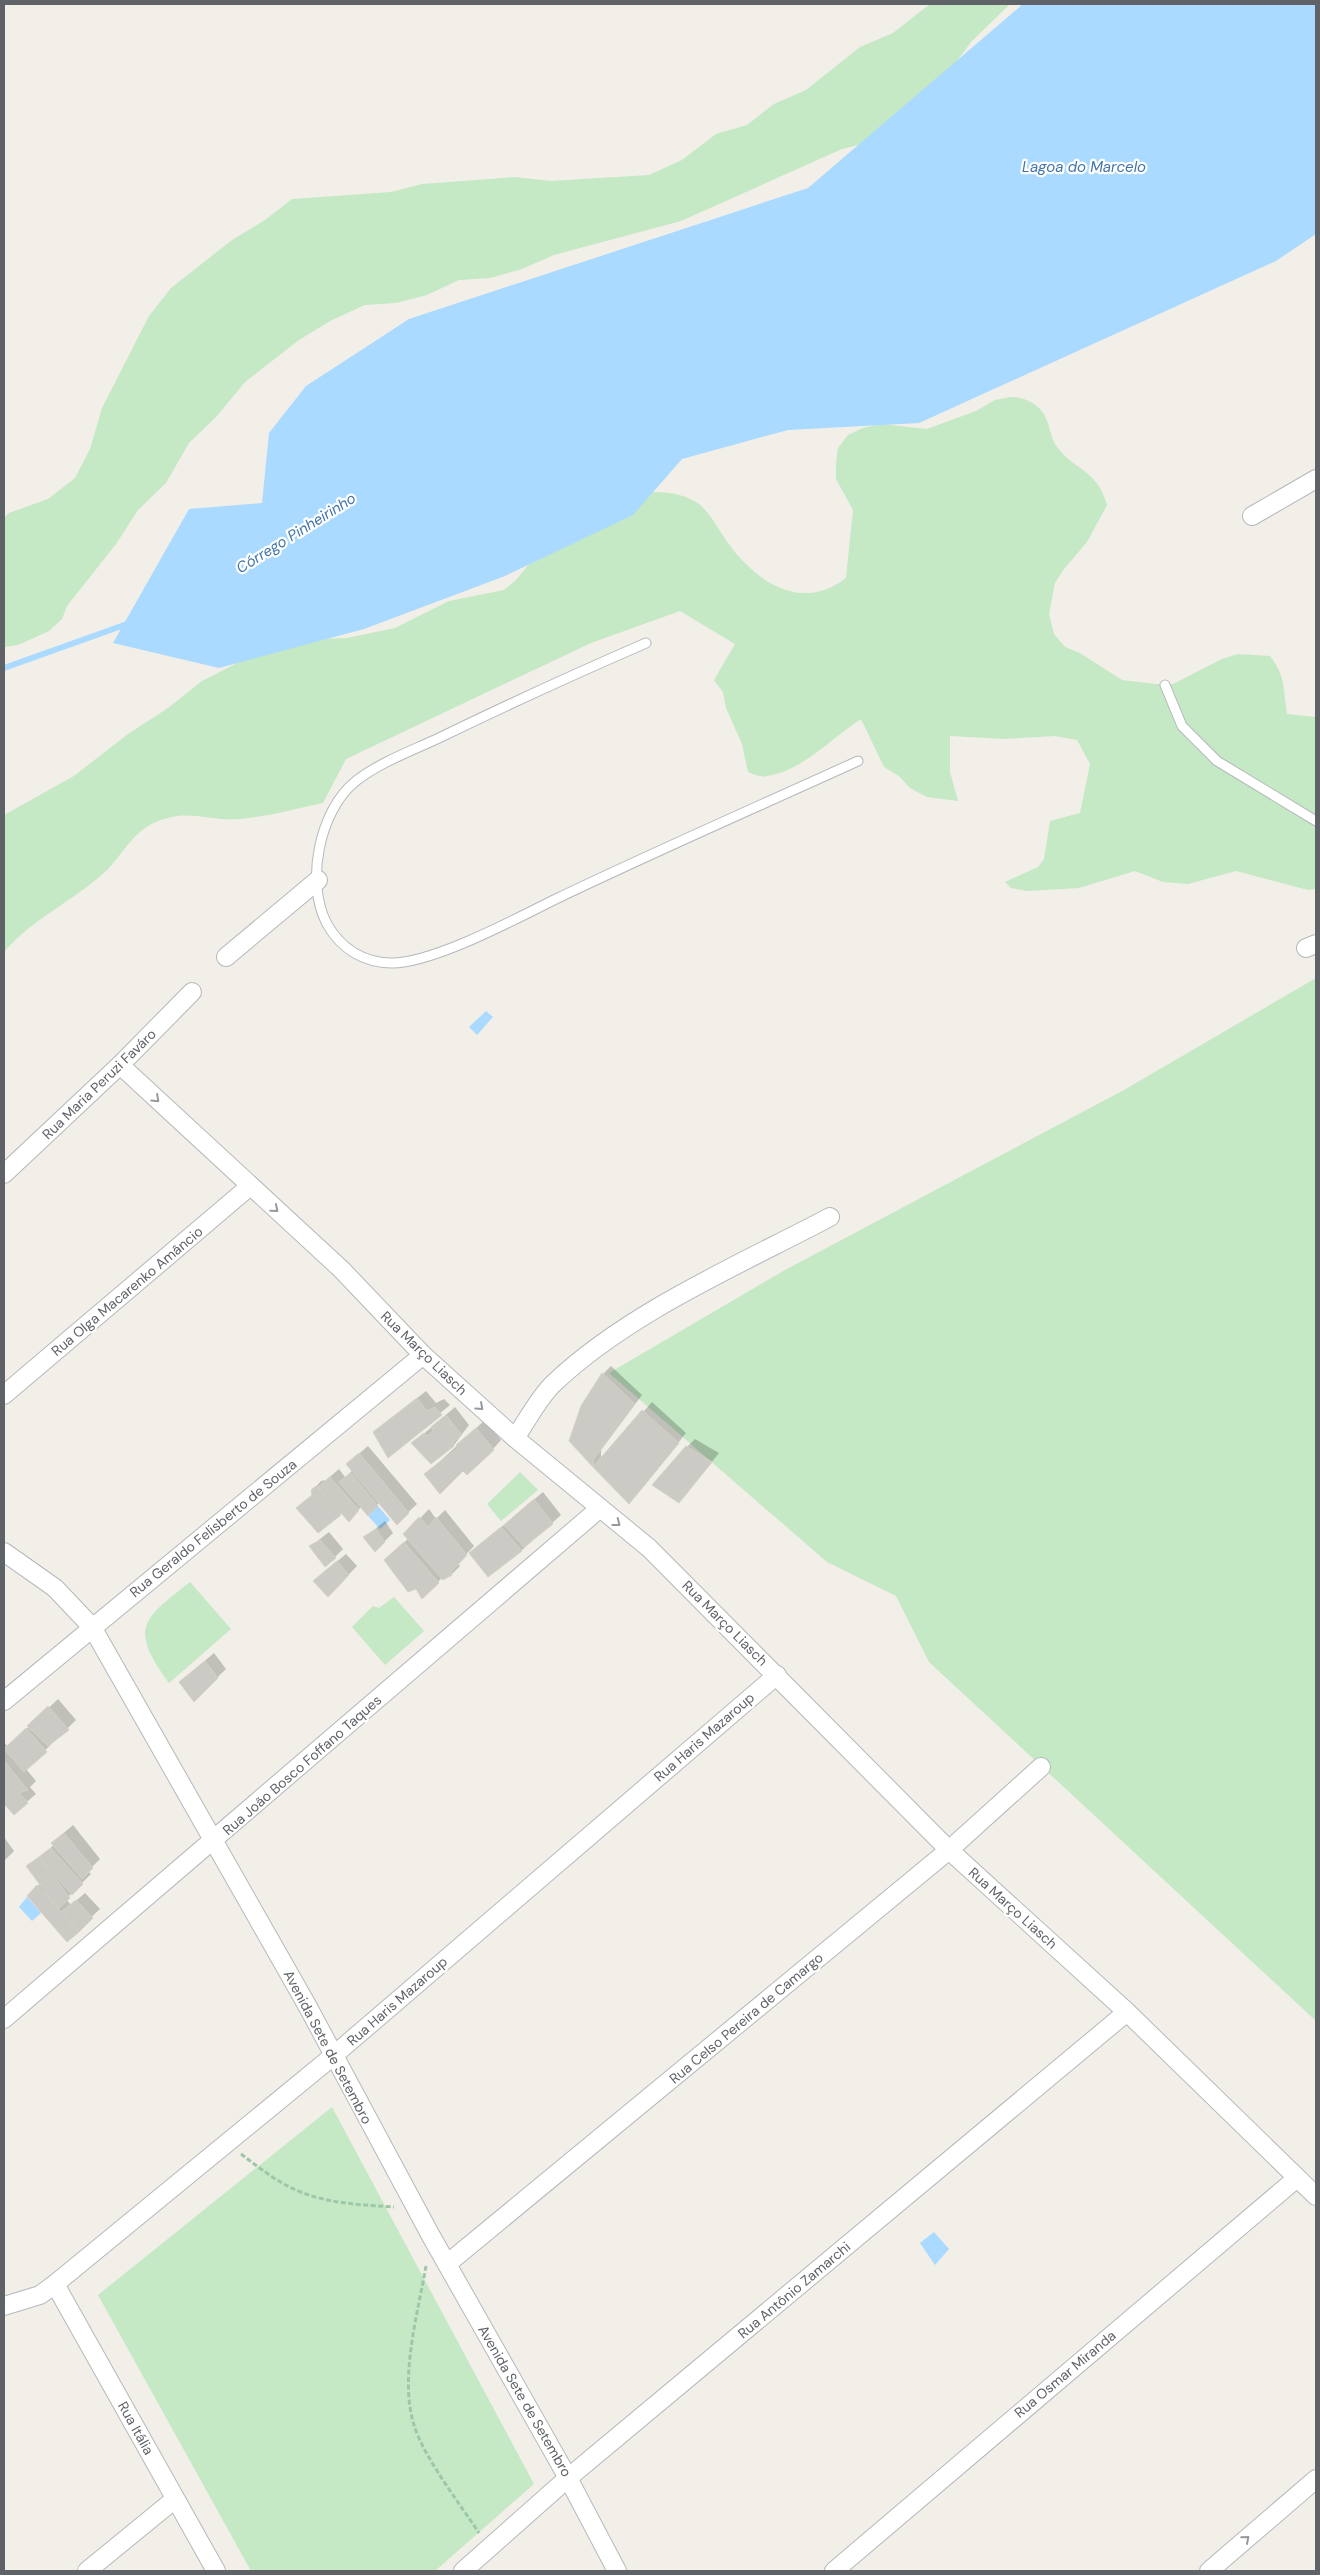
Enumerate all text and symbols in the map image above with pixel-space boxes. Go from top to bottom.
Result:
water label: Lagoa do Marcelo [1022,157,1146,177]
water label: Córrego Pinheirinho [232,488,360,578]
street label: Rua Maria Peruzi Faváro [38,1025,160,1143]
one-way arrow [150,1093,159,1102]
one-way arrow [270,1203,279,1212]
street label: Rua Olga Macarenko Amâncio [48,1222,206,1360]
street label: Rua Março Liasch [377,1307,471,1399]
one-way arrow [474,1401,483,1410]
street label: Rua Geraldo Felisberto de Souza [126,1455,300,1601]
one-way arrow [611,1517,621,1526]
street label: Rua Março Liasch [679,1577,771,1669]
street label: Rua Haris Mazaroup [650,1688,758,1786]
street label: Rua João Bosco Foffano Taques [219,1691,385,1839]
street label: Rua Março Liasch [965,1863,1061,1953]
street label: Rua Celso Pereira de Camargo [665,1948,827,2088]
street label: Rua Haris Mazaroup [343,1952,451,2050]
street label: Avenida Sete de Setembro [280,1967,376,2127]
street label: Rua Antônio Zamarchi [734,2238,854,2342]
street label: Avenida Sete de Setembro [474,2322,576,2480]
street label: Rua Osmar Miranda [1011,2326,1119,2422]
street label: Rua Itália [114,2398,158,2458]
one-way arrow [1240,2537,1249,2545]

